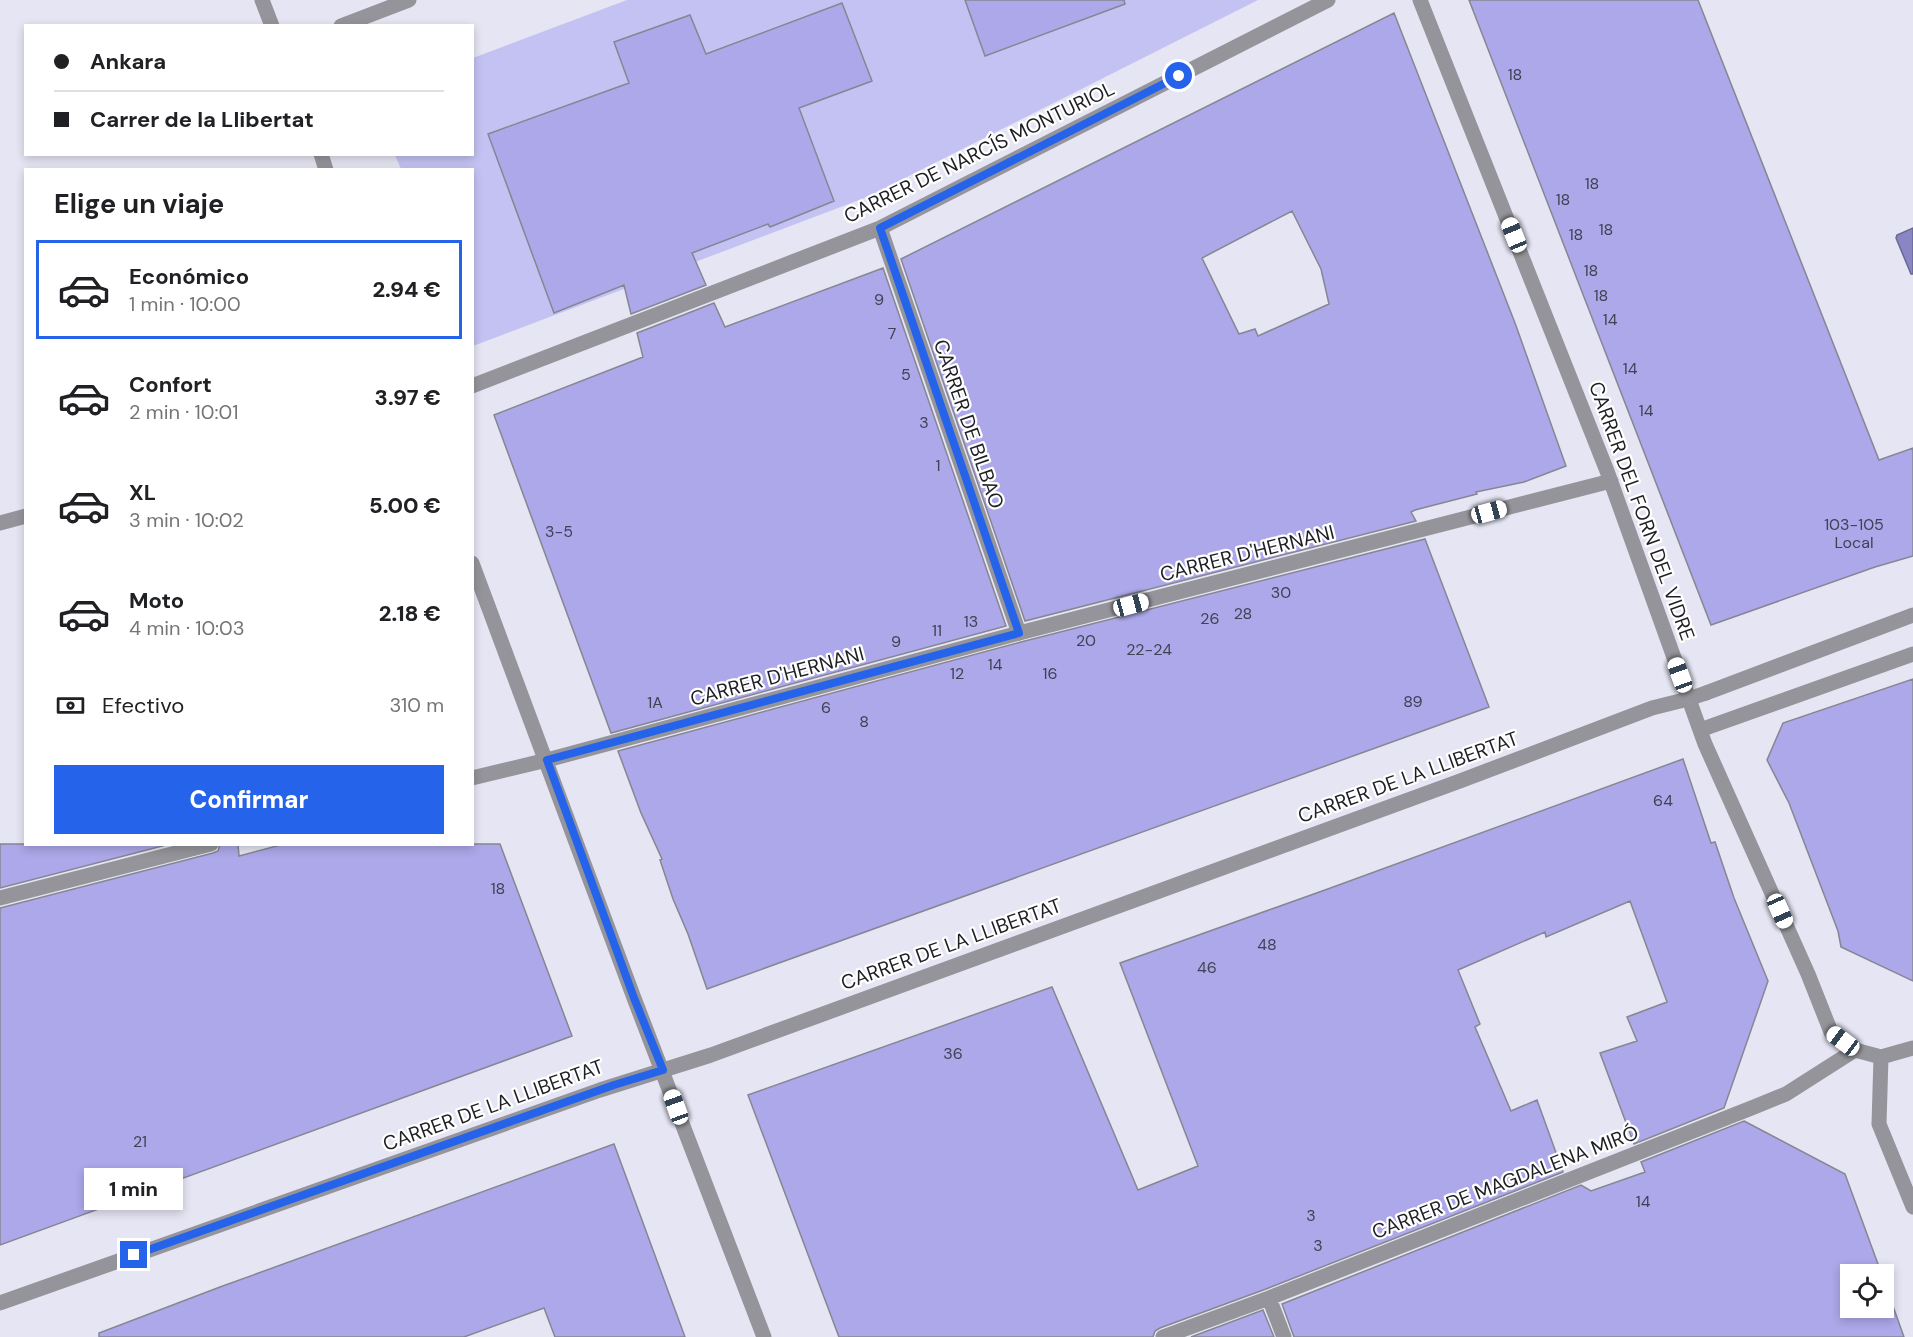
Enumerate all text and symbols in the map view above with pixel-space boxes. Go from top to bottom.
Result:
text: Ankara [90,47,166,76]
route start [1165,62,1192,89]
house number: 18 [1508,64,1522,85]
street label: CARRER DE NARCÍS MONTURIOL [839,75,1119,229]
text: Carrer de la Llibertat [90,105,314,134]
house number: 18 [1585,173,1599,194]
text: Elige un viaje [54,186,224,221]
house number: 18 [1556,189,1570,210]
car [1499,215,1529,255]
house number: 18 [1599,219,1613,240]
house number: 18 [1569,224,1583,245]
house number: 18 [1584,260,1598,281]
text: Económico [129,262,249,291]
icon: car [57,263,111,317]
text: 2.94 € [372,275,441,304]
house number: 18 [1594,285,1608,306]
house number: 9 [874,289,884,310]
text: 1 min · 10:00 [129,291,241,317]
house number: 14 [1603,309,1618,330]
house number: 7 [888,323,896,344]
street label: CARRER DE BILBAO [928,336,1010,512]
house number: 14 [1623,358,1638,379]
house number: 5 [901,364,911,385]
text: Confort [129,370,212,399]
icon: car [57,371,111,425]
street label: CARRER DEL FORN DEL VIDRE [1583,378,1701,644]
text: 3.97 € [375,383,441,412]
text: 2 min · 10:01 [129,399,238,425]
house number: 14 [1639,400,1654,421]
house number: 3 [919,412,929,433]
house number: 1 [936,455,941,476]
text: XL [129,478,156,507]
icon: car [57,479,111,533]
text: 5.00 € [369,491,441,520]
car [1469,499,1509,525]
text: 3 min · 10:02 [129,507,244,533]
house number: 103-105 Local [1824,514,1884,553]
street label: CARRER D'HERNANI [1157,519,1337,587]
house number: 3-5 [545,521,573,542]
house number: 30 [1271,582,1291,603]
text: Moto [129,586,184,615]
icon: car [57,587,111,641]
car [1111,592,1151,618]
text: 2.18 € [379,599,441,628]
house number: 28 [1234,603,1252,624]
house number: 26 [1200,608,1220,629]
house number: 13 [964,611,978,632]
text: 4 min · 10:03 [129,615,245,641]
house number: 11 [932,620,942,641]
house number: 20 [1076,630,1096,651]
house number: 9 [891,631,901,652]
house number: 22-24 [1126,639,1172,660]
street label: CARRER D'HERNANI [687,640,867,712]
house number: 14 [988,654,1003,675]
car [1665,655,1695,695]
house number: 12 [950,663,964,684]
house number: 16 [1042,663,1058,684]
icon: cash [54,689,87,722]
text: Efectivo [102,691,184,720]
house number: 89 [1403,691,1423,712]
text: 310 m [389,692,444,718]
house number: 1A [647,692,663,713]
house number: 6 [821,697,831,718]
house number: 8 [859,711,869,732]
street label: CARRER DE LA LLIBERTAT [1294,725,1522,829]
button: Confirmar [54,765,444,834]
house number: 64 [1653,790,1673,811]
house number: 18 [491,878,505,899]
car [1764,891,1796,931]
street label: CARRER DE LA LLIBERTAT [837,892,1065,996]
house number: 48 [1257,934,1277,955]
house number: 46 [1197,957,1217,978]
car [1823,1023,1863,1059]
house number: 36 [943,1043,963,1064]
street label: CARRER DE LA LLIBERTAT [379,1053,607,1157]
car [661,1087,691,1127]
street label: CARRER DE MAGDALENA MIRÓ [1368,1119,1642,1245]
house number: 21 [133,1131,147,1152]
callout: 1 min [84,1168,184,1210]
text: 1 min [109,1176,158,1202]
house number: 14 [1636,1191,1651,1212]
house number: 3 [1306,1205,1316,1226]
house number: 3 [1313,1235,1323,1256]
route end [120,1241,147,1268]
map controls [1840,1264,1894,1318]
button: locate [1840,1264,1894,1318]

